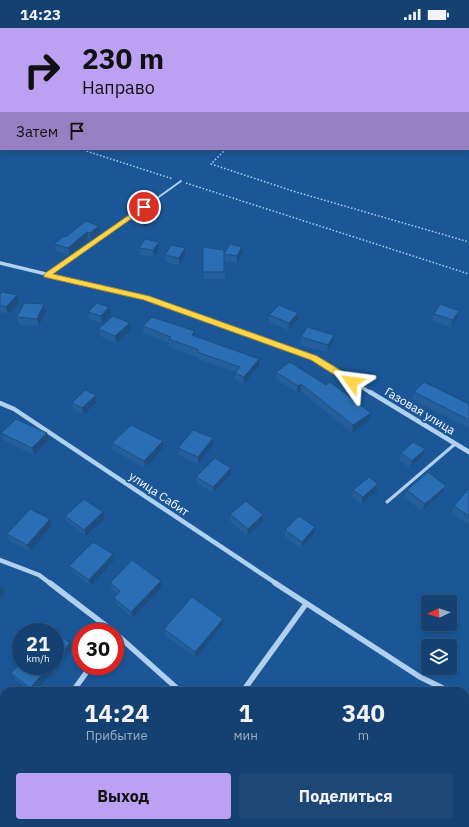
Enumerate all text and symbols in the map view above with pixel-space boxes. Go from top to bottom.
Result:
text: 14:23 [20,5,61,24]
text: 230 m [82,40,164,77]
icon: right [16,44,68,96]
text: Направо [82,76,155,99]
icon: arrive [66,120,88,142]
text: Затем [16,122,58,141]
pin [127,190,161,224]
icon: arrive [133,196,155,218]
position arrow [331,361,373,403]
street label: Газовая улица [382,384,459,438]
street label: улица Сабит [126,468,193,519]
north arrow [421,595,457,631]
map controls [421,595,457,675]
speed limit sign: 30 [72,623,124,675]
text: 21 [26,630,50,657]
button: layers [421,639,457,675]
text: km/h [26,652,50,665]
text: 14:24 [84,697,150,729]
text: 1 [238,697,253,729]
text: 340 [342,697,385,729]
text: Прибытие [86,727,148,744]
text: мин [233,727,258,744]
text: m [358,727,369,744]
button: Выход [16,773,231,819]
button: Поделиться [239,773,453,819]

